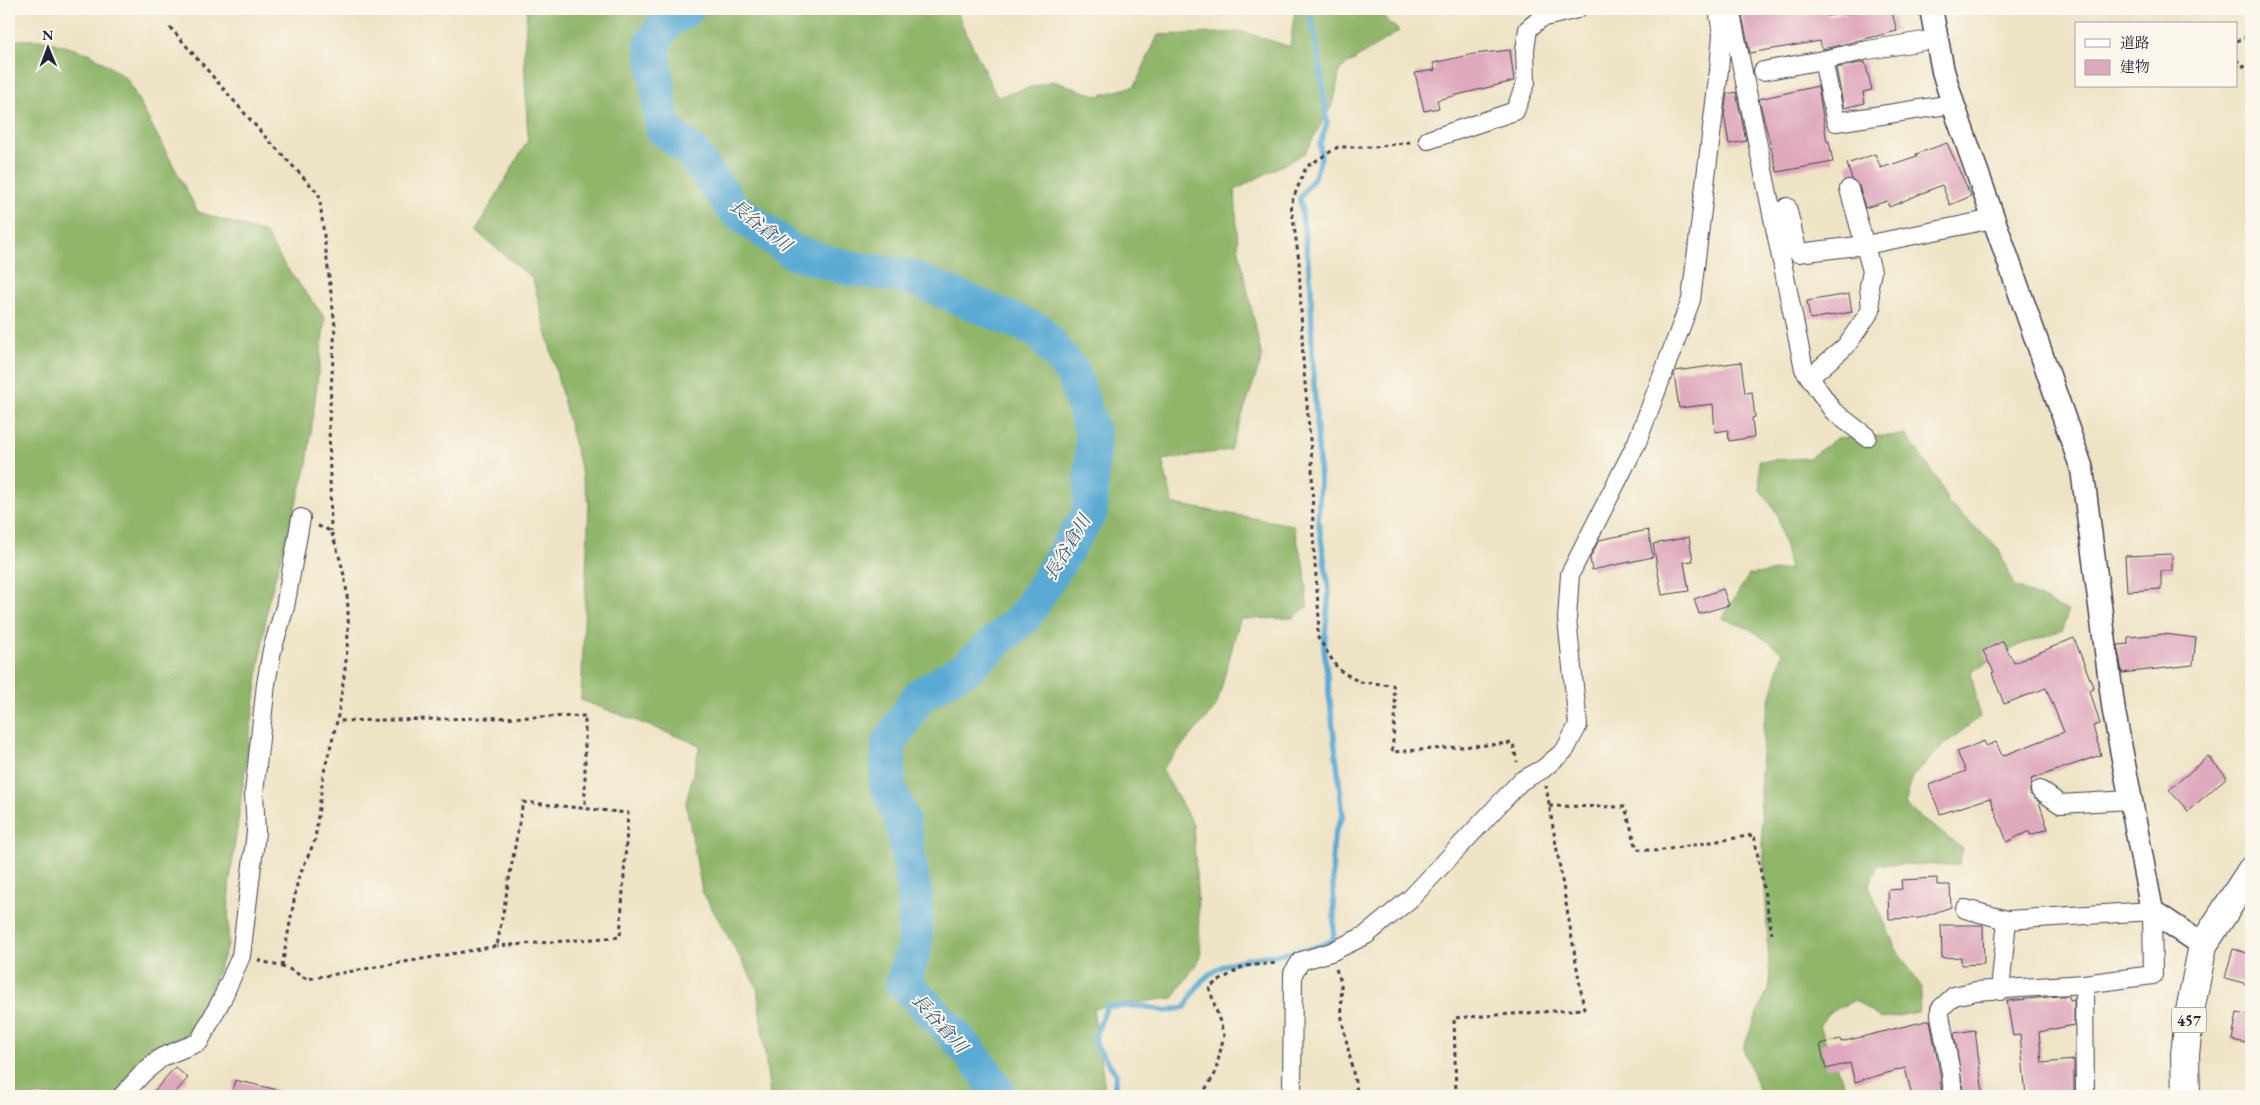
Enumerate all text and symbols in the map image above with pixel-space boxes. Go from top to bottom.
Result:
north arrow [22,22,72,72]
legend [2075,22,2238,88]
text: N [42,26,54,44]
text: 道路 [2120,33,2150,52]
text: 建物 [2120,57,2150,76]
water label: 長谷倉川 [726,194,798,257]
water label: 長谷倉川 [1039,509,1096,584]
water label: 長谷倉川 [907,989,974,1059]
road number: 457 [2172,1008,2206,1032]

